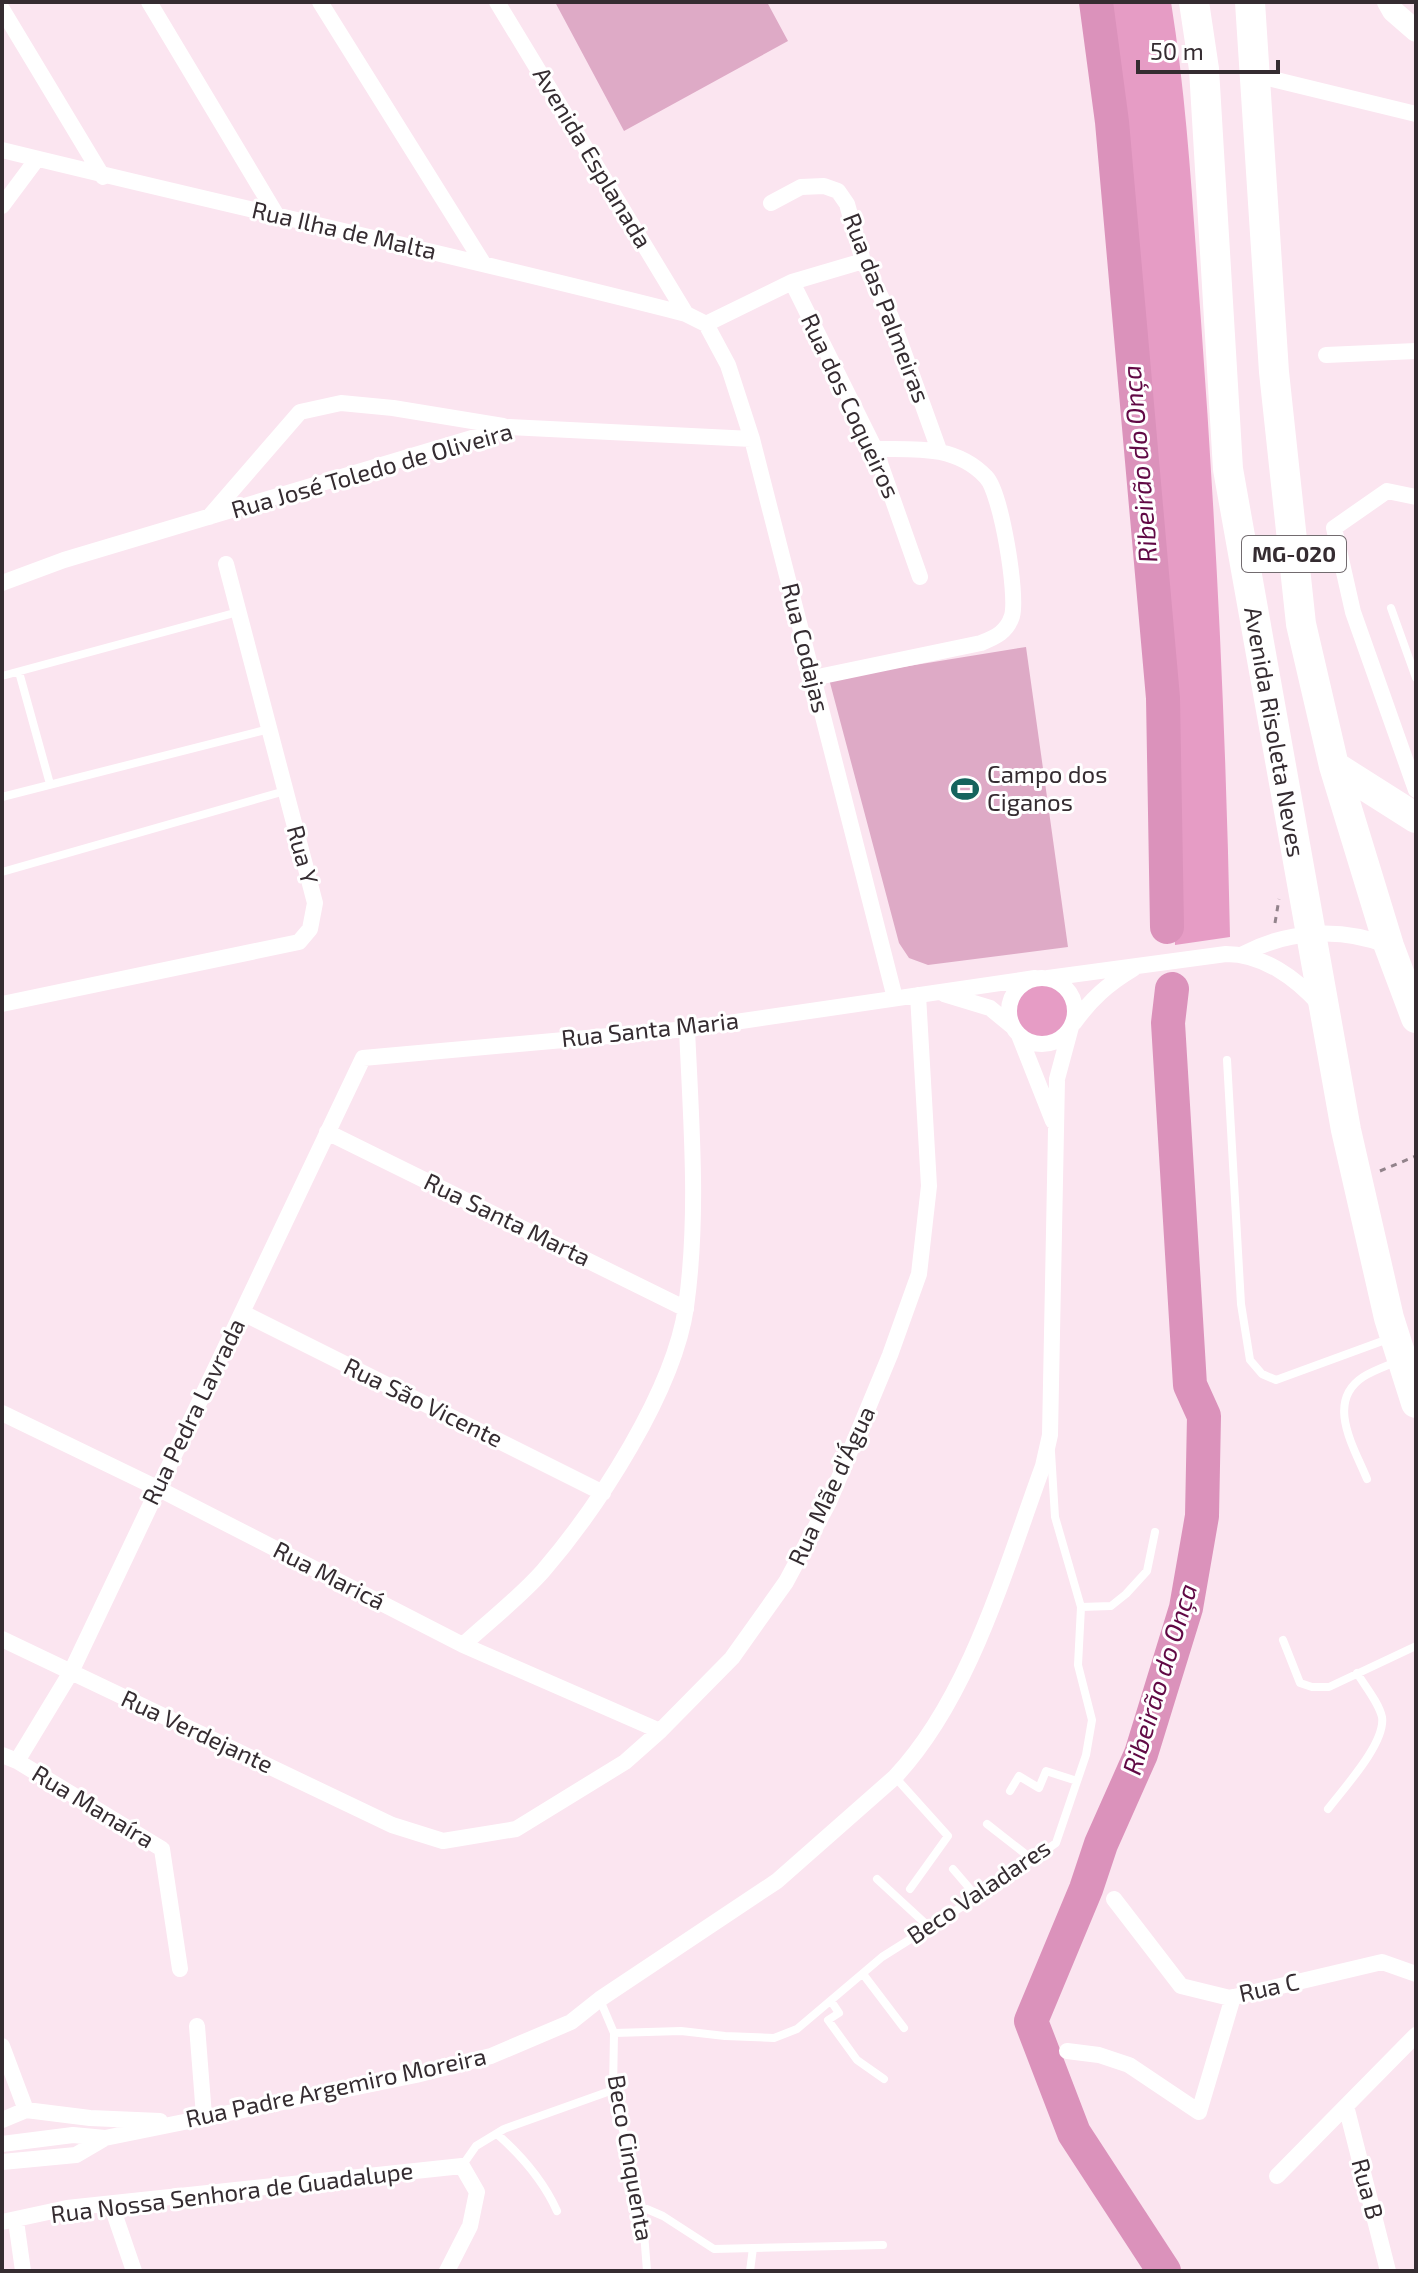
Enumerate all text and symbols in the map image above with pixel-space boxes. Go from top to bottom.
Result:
scale bar [1138,24,1278,74]
text: 50 m [1150,36,1204,65]
street label: Avenida Esplanada [528,61,659,253]
street label: Rua Ilha de Malta [249,194,439,265]
street label: Rua das Palmeiras [838,209,937,406]
street label: Rua dos Coqueiros [796,308,907,502]
water label: Ribeirão do Onça [1114,364,1165,564]
street label: Rua José Toledo de Oliveira [228,415,516,524]
road number: MG-020 [1242,536,1346,572]
street label: Rua Codajas [776,580,837,716]
street label: Avenida Risoleta Neves [1239,604,1312,859]
place label: Campo dos Ciganos [987,759,1107,816]
sports icon: Campo dos Ciganos [950,774,980,804]
street label: Rua Y [282,822,325,888]
street label: Rua Santa Maria [560,1005,740,1052]
street label: Rua Santa Marta [420,1166,596,1271]
street label: Rua Pedra Lavrada [135,1313,250,1509]
street label: Rua São Vicente [340,1351,508,1453]
street label: Rua Mãe d'Água [781,1401,880,1570]
street label: Rua Maricá [269,1534,391,1615]
water label: Ribeirão do Onça [1115,1579,1204,1778]
street label: Rua Verdejante [117,1683,278,1778]
street label: Rua Manaíra [28,1758,160,1853]
street label: Beco Valadares [901,1832,1055,1949]
street label: Rua C [1236,1966,1301,2007]
street label: Rua Padre Argemiro Moreira [183,2040,489,2133]
street label: Beco Cinquenta [603,2072,660,2243]
street label: Rua Nossa Senhora de Guadalupe [49,2155,415,2228]
street label: Rua B [1346,2155,1390,2222]

